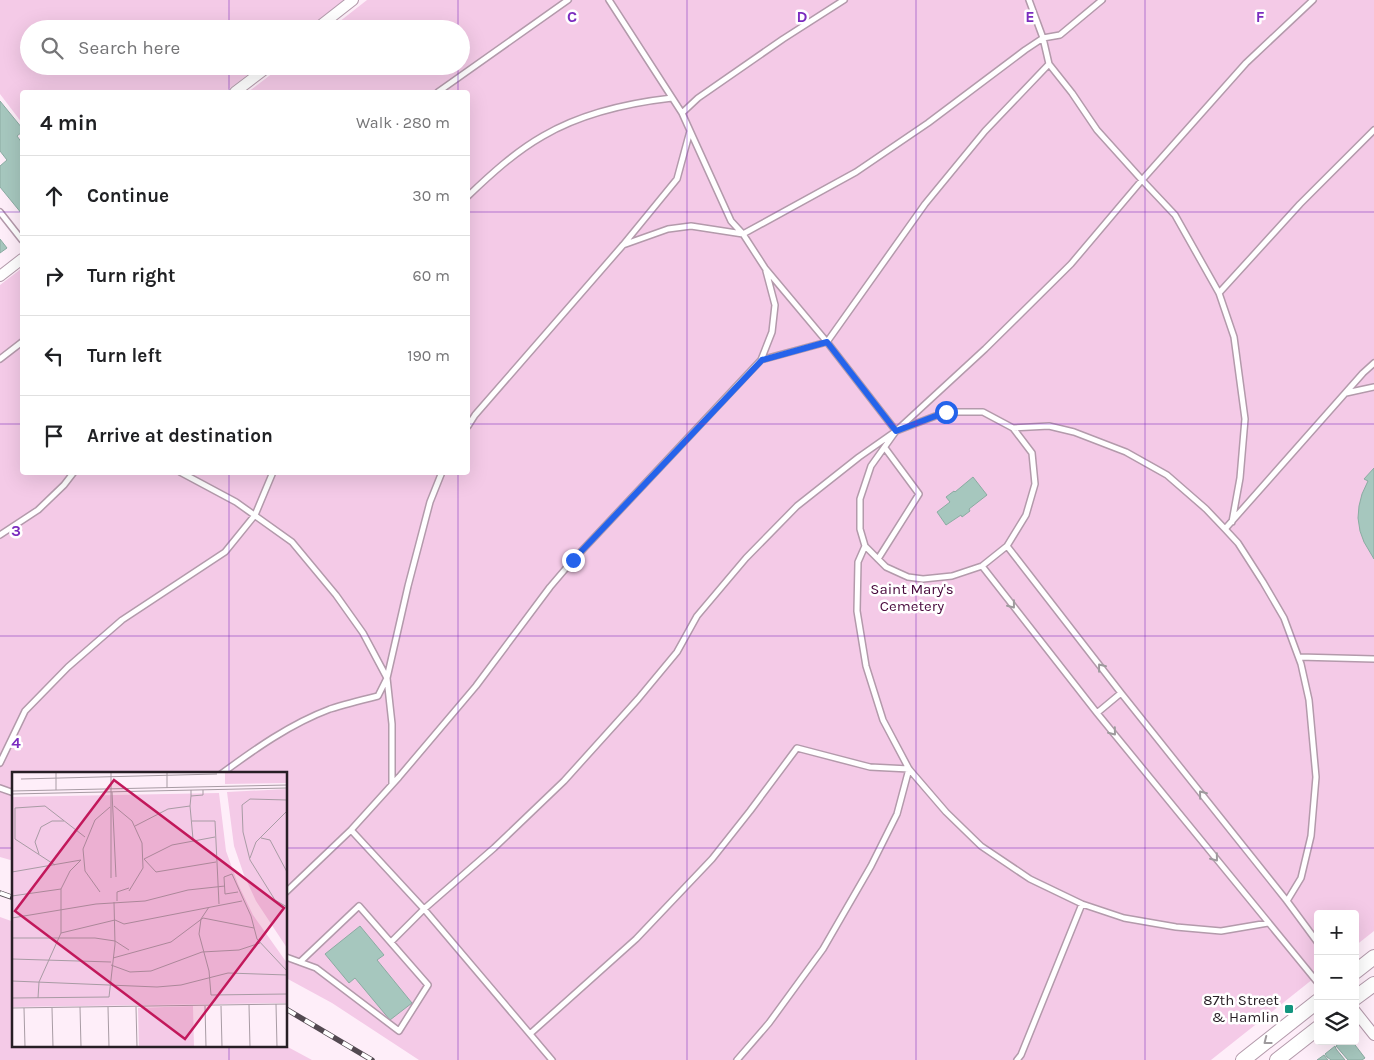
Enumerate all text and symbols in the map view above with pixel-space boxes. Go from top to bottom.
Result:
text: C [567,7,577,26]
text: D [797,7,808,26]
text: E [1025,7,1035,26]
text: F [1256,7,1265,26]
search box [20,20,470,75]
icon: search [38,34,66,62]
text: Search here [78,37,180,59]
text: 4 min [40,111,98,135]
text: Walk · 280 m [356,113,450,132]
icon: ahead [40,182,68,210]
text: Continue [87,185,169,207]
text: 30 m [412,186,450,205]
icon: right [40,262,68,290]
text: Turn right [87,265,176,287]
text: 60 m [413,266,450,285]
icon: left [40,342,68,370]
text: Turn left [87,345,162,367]
text: 190 m [407,346,450,365]
route start [935,401,958,424]
icon: arrive [40,422,68,450]
text: Arrive at destination [87,425,273,447]
text: 3 [11,521,21,540]
route end [562,549,585,572]
park label: Saint Mary's Cemetery [870,580,954,615]
one-way arrow [1007,599,1016,608]
one-way arrow [1098,664,1106,673]
one-way arrow [1107,726,1115,735]
text: 4 [11,733,21,752]
inset map [12,772,288,1048]
one-way arrow [1199,791,1207,800]
one-way arrow [1210,853,1219,862]
map controls [1314,910,1359,1045]
button: + [1314,910,1359,955]
button: − [1314,955,1359,1000]
place label: 87th Street & Hamlin [1203,991,1279,1026]
button: layers [1314,1000,1359,1045]
marker: 87th Street & Hamlin [1283,1003,1295,1015]
one-way arrow [1264,1036,1273,1044]

